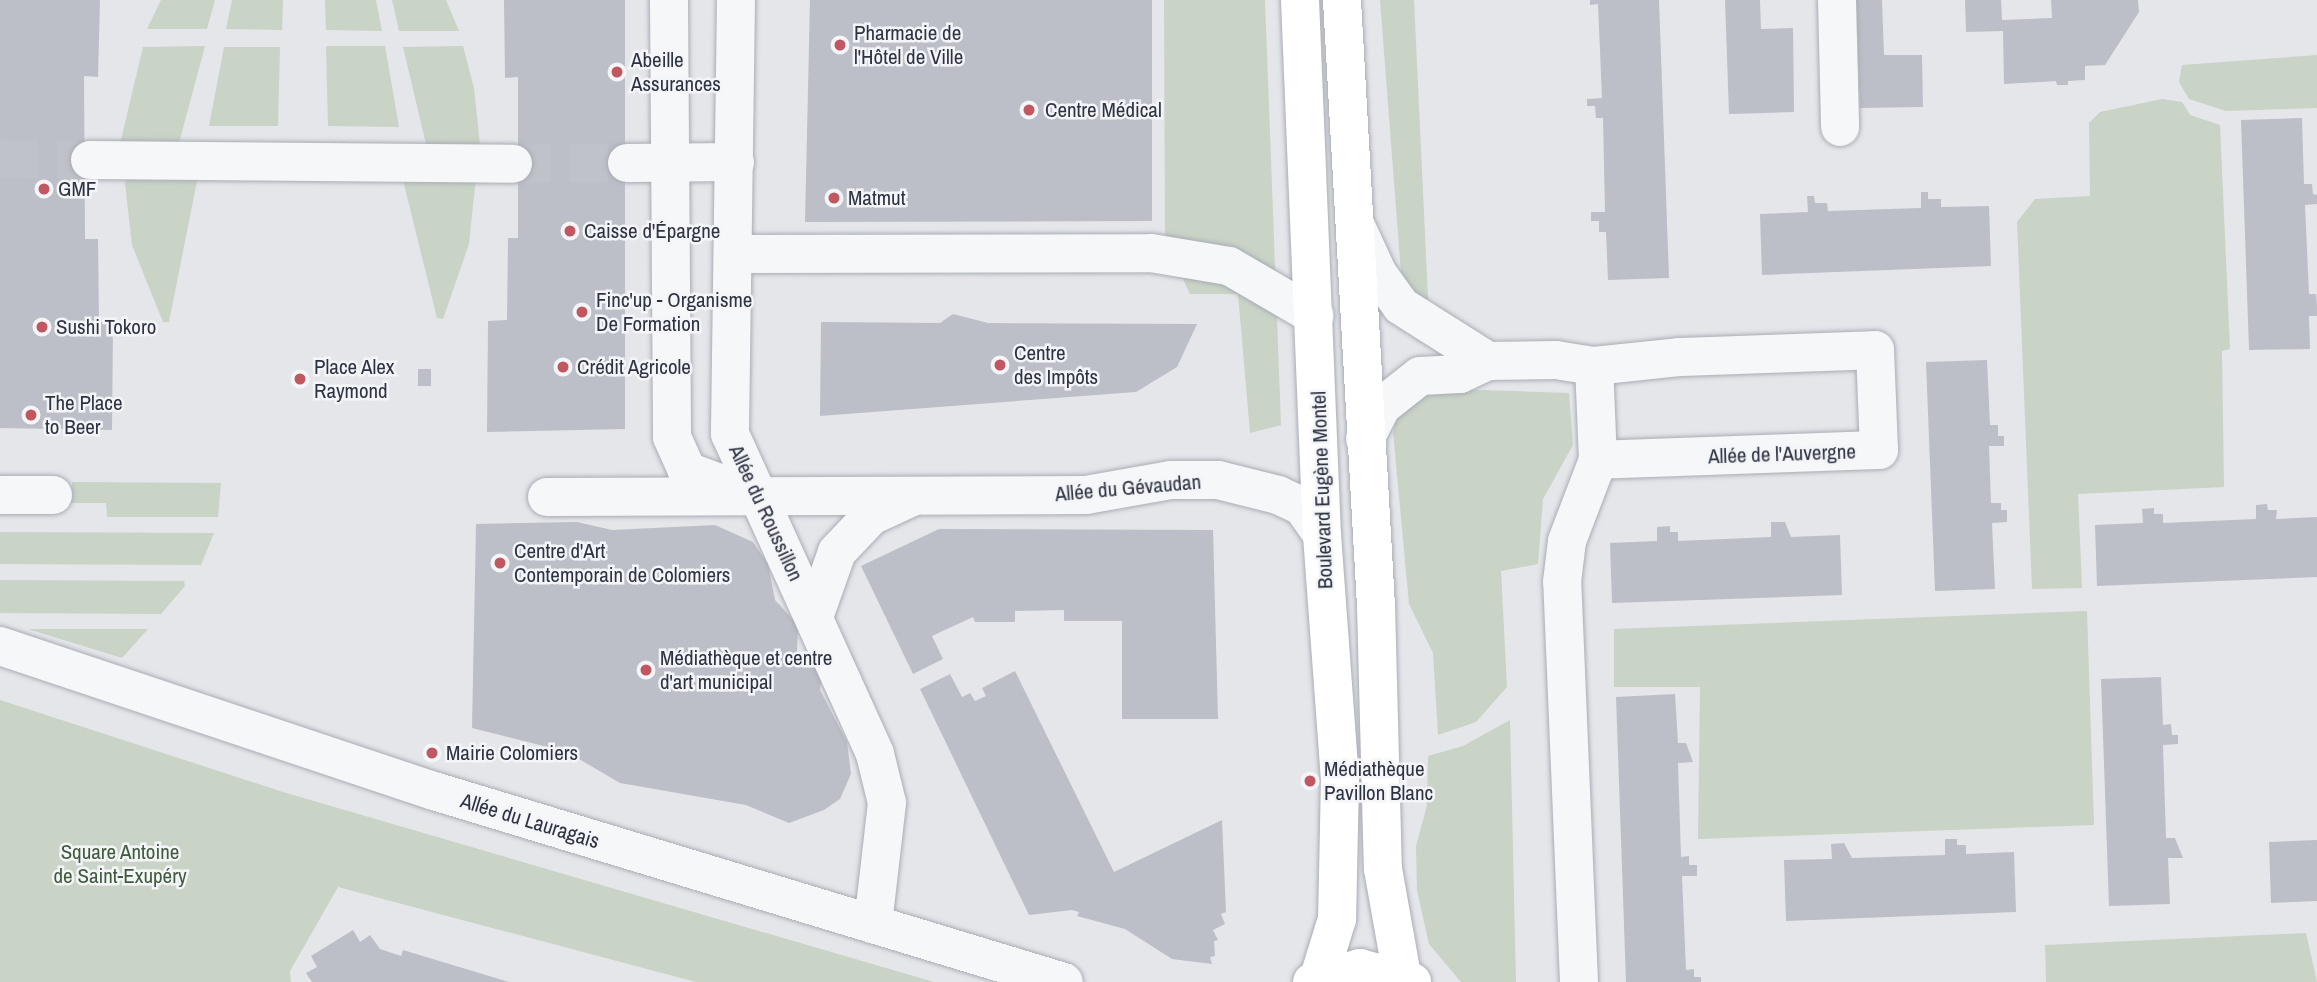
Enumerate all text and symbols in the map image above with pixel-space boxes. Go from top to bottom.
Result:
place label: Pharmacie de l'Hôtel de Ville [854,20,963,70]
marker: Pharmacie de l'Hôtel de Ville [832,37,848,53]
place label: Abeille Assurances [631,47,721,97]
marker: Abeille Assurances [609,64,625,80]
place label: Centre Médical [1045,97,1162,123]
marker: Centre Médical [1019,100,1039,120]
place label: GMF [58,176,96,202]
marker: GMF [36,181,52,197]
place label: Matmut [848,185,905,211]
marker: Matmut [826,190,842,206]
place label: Caisse d'Épargne [584,218,720,244]
marker: Caisse d'Épargne [562,223,578,239]
place label: Finc'up - Organisme De Formation [596,287,752,337]
marker: Finc'up - Organisme De Formation [574,304,590,320]
place label: Sushi Tokoro [56,314,157,340]
marker: Sushi Tokoro [34,319,50,335]
place label: Centre des Impôts [1014,340,1098,390]
place label: Place Alex Raymond [314,354,395,404]
place label: Crédit Agricole [577,354,692,380]
marker: Centre des Impôts [992,357,1008,373]
marker: Crédit Agricole [555,359,571,375]
marker: Place Alex Raymond [292,371,308,387]
place label: The Place to Beer [45,390,123,440]
street label: Boulevard Eugène Montel [1306,391,1338,589]
marker: The Place to Beer [23,407,39,423]
street label: Allée de l'Auvergne [1708,439,1856,469]
street label: Allée du Roussillon [723,441,809,585]
street label: Allée du Gévaudan [1054,469,1202,507]
place label: Centre d'Art Contemporain de Colomiers [514,538,730,588]
marker: Centre d'Art Contemporain de Colomiers [492,555,508,571]
place label: Médiathèque et centre d'art municipal [660,645,832,695]
marker: Médiathèque et centre d'art municipal [638,662,654,678]
place label: Mairie Colomiers [446,740,578,766]
marker: Mairie Colomiers [424,745,440,761]
place label: Médiathèque Pavillon Blanc [1324,756,1433,806]
marker: Médiathèque Pavillon Blanc [1302,773,1318,789]
street label: Allée du Lauragais [458,788,602,854]
park label: Square Antoine de Saint-Exupéry [53,839,187,889]

